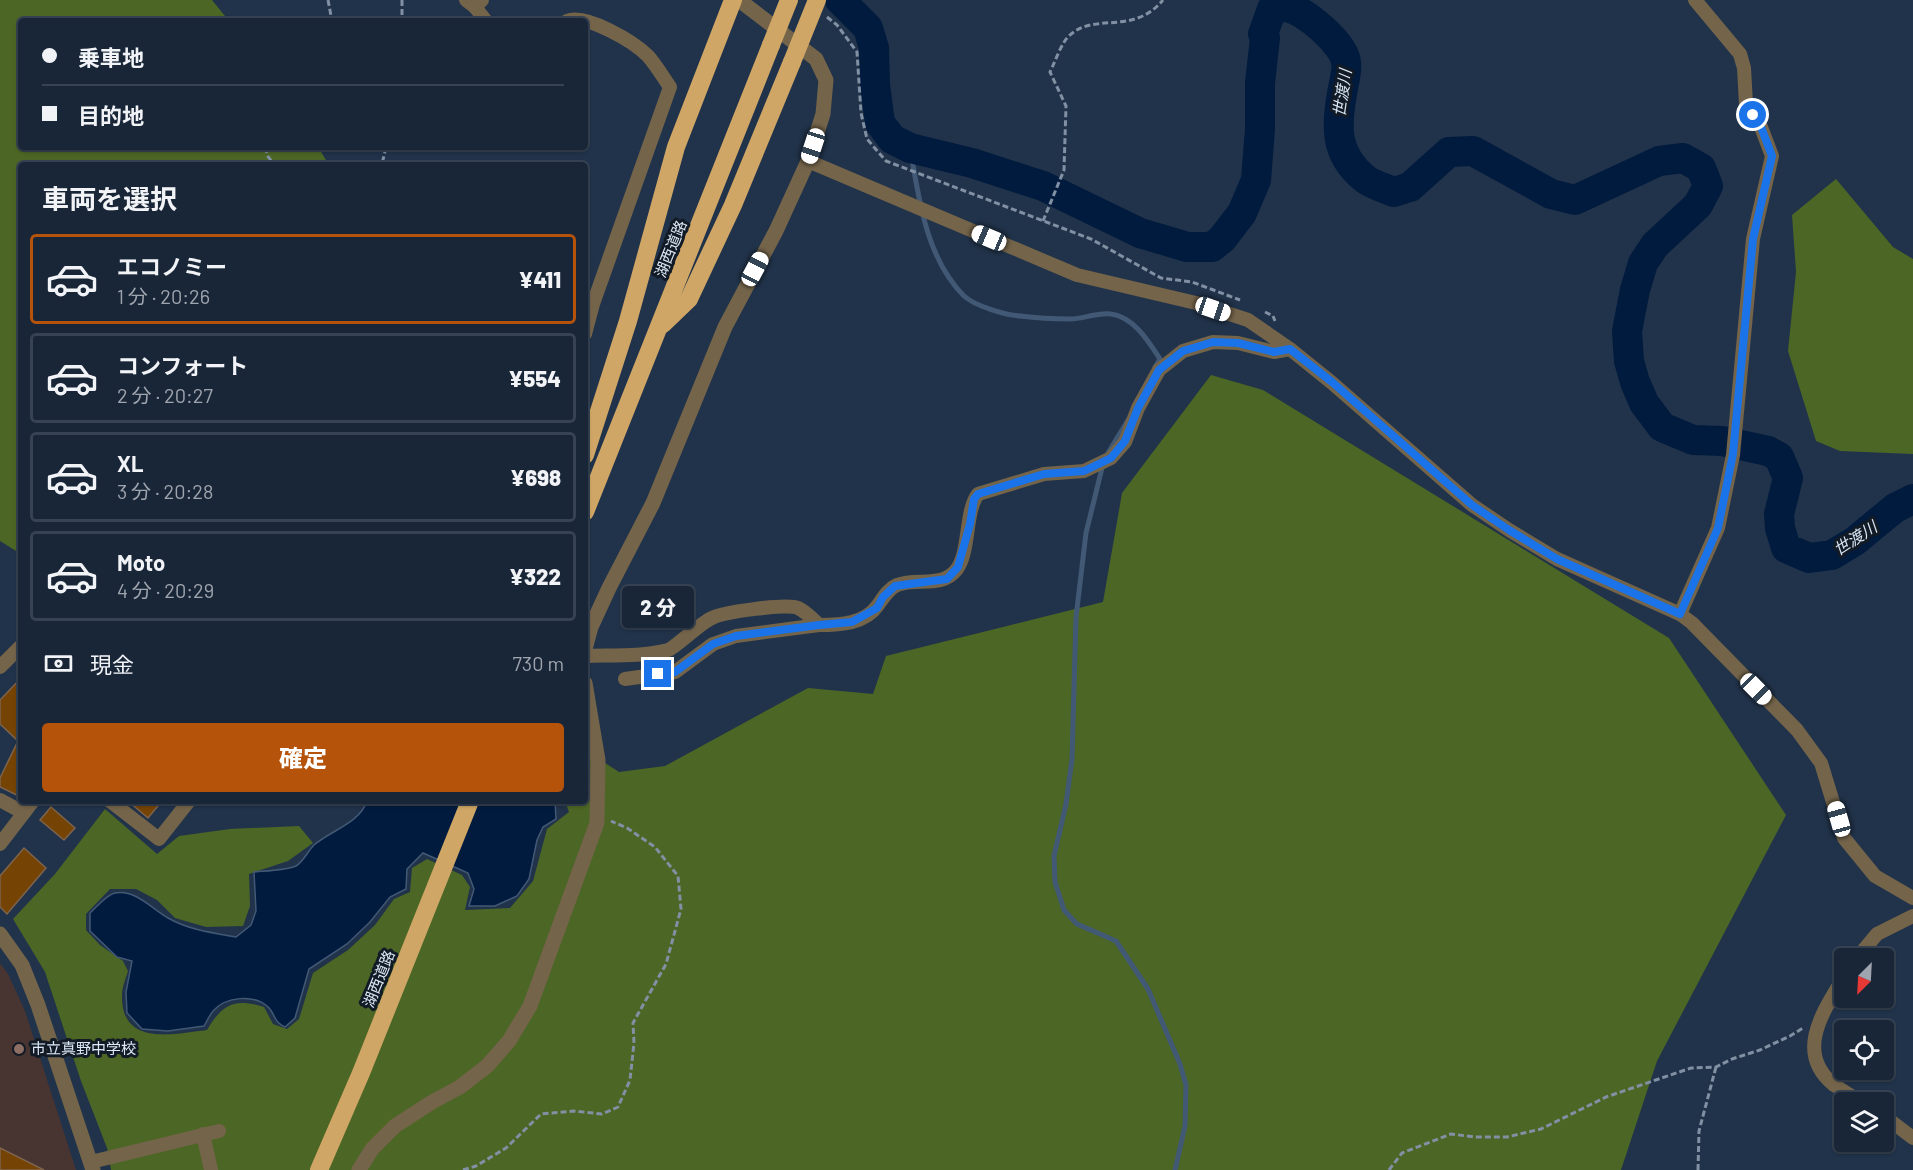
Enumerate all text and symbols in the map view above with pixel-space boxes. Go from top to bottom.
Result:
text: 乗車地 [78,44,144,70]
water label: 世渡川 [1329,66,1355,118]
route start [1739,101,1766,128]
text: 目的地 [78,102,144,128]
car [799,126,827,166]
text: 車両を選択 [42,182,177,214]
street label: 湖西道路 [650,217,690,280]
car [969,223,1009,253]
car [739,249,771,289]
icon: car [45,252,99,306]
text: エコノミー [117,253,227,279]
text: ¥411 [519,266,561,292]
text: 1 分 · 20:26 [117,284,210,308]
car [1193,295,1233,323]
icon: car [45,351,99,405]
text: コンフォート [117,352,248,378]
text: ¥554 [508,365,561,391]
text: 2 分 · 20:27 [117,383,213,407]
icon: car [45,450,99,504]
text: XL [117,450,143,476]
text: ¥698 [510,464,561,490]
text: 3 分 · 20:28 [117,479,213,503]
water label: 世渡川 [1829,515,1882,559]
icon: car [45,549,99,603]
text: Moto [117,549,165,575]
text: ¥322 [509,563,561,589]
text: 4 分 · 20:29 [117,578,214,602]
callout: 2 分 [622,587,694,629]
text: 2 分 [640,595,676,619]
icon: cash [42,647,75,680]
text: 現金 [90,651,134,677]
text: 730 m [512,651,564,675]
route end [644,660,671,687]
car [1737,670,1775,708]
button: 確定 [42,723,564,792]
car [1825,799,1853,839]
street label: 湖西道路 [358,947,398,1010]
north arrow [1834,948,1894,1008]
map controls [1834,948,1894,1152]
button: locate [1834,1020,1894,1080]
place label: 市立真野中学校 [31,1039,136,1057]
marker: 市立真野中学校 [12,1042,26,1056]
button: layers [1834,1092,1894,1152]

